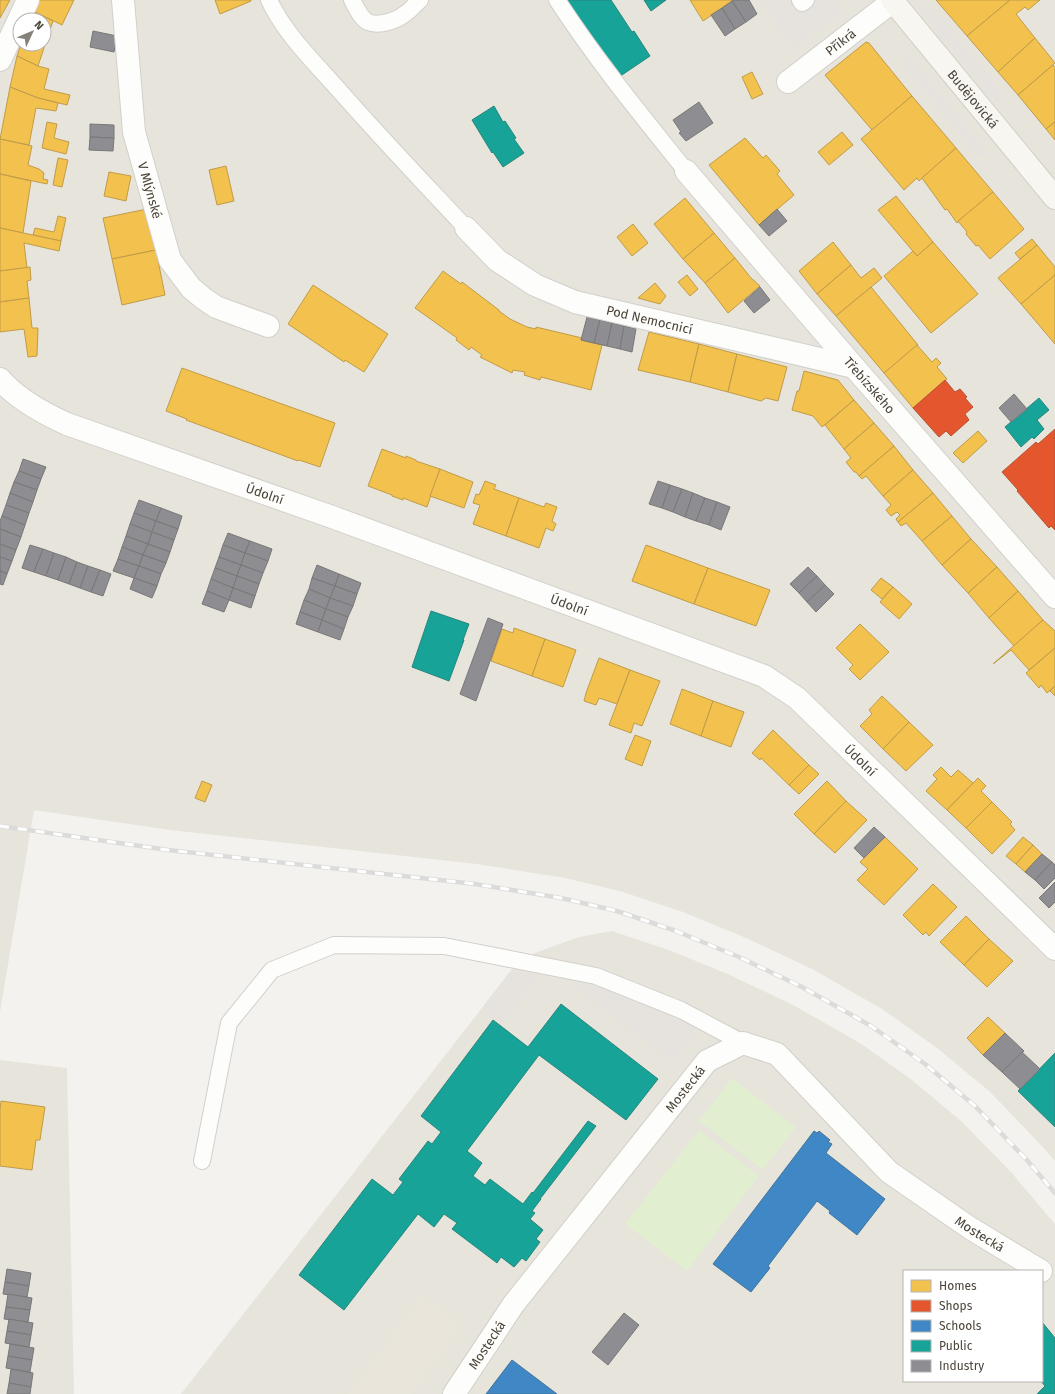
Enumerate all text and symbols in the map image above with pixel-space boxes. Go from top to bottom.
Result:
north arrow [12,12,52,52]
text: N [32,18,46,33]
street label: Příkrá [822,25,858,58]
street label: Budějovická [945,66,1002,131]
street label: V Mlýnské [135,160,165,220]
street label: Pod Nemocnicí [605,302,694,337]
street label: Třebízského [841,354,898,416]
street label: Údolní [244,480,286,507]
street label: Údolní [548,590,591,618]
street label: Údolní [841,741,880,779]
street label: Mostecká [662,1063,708,1115]
street label: Mostecká [952,1213,1007,1255]
legend [903,1270,1043,1382]
text: Homes [939,1279,977,1293]
text: Shops [939,1299,973,1313]
street label: Mostecká [465,1318,508,1372]
text: Schools [939,1319,982,1333]
text: Public [939,1339,973,1353]
text: Industry [939,1359,984,1373]

